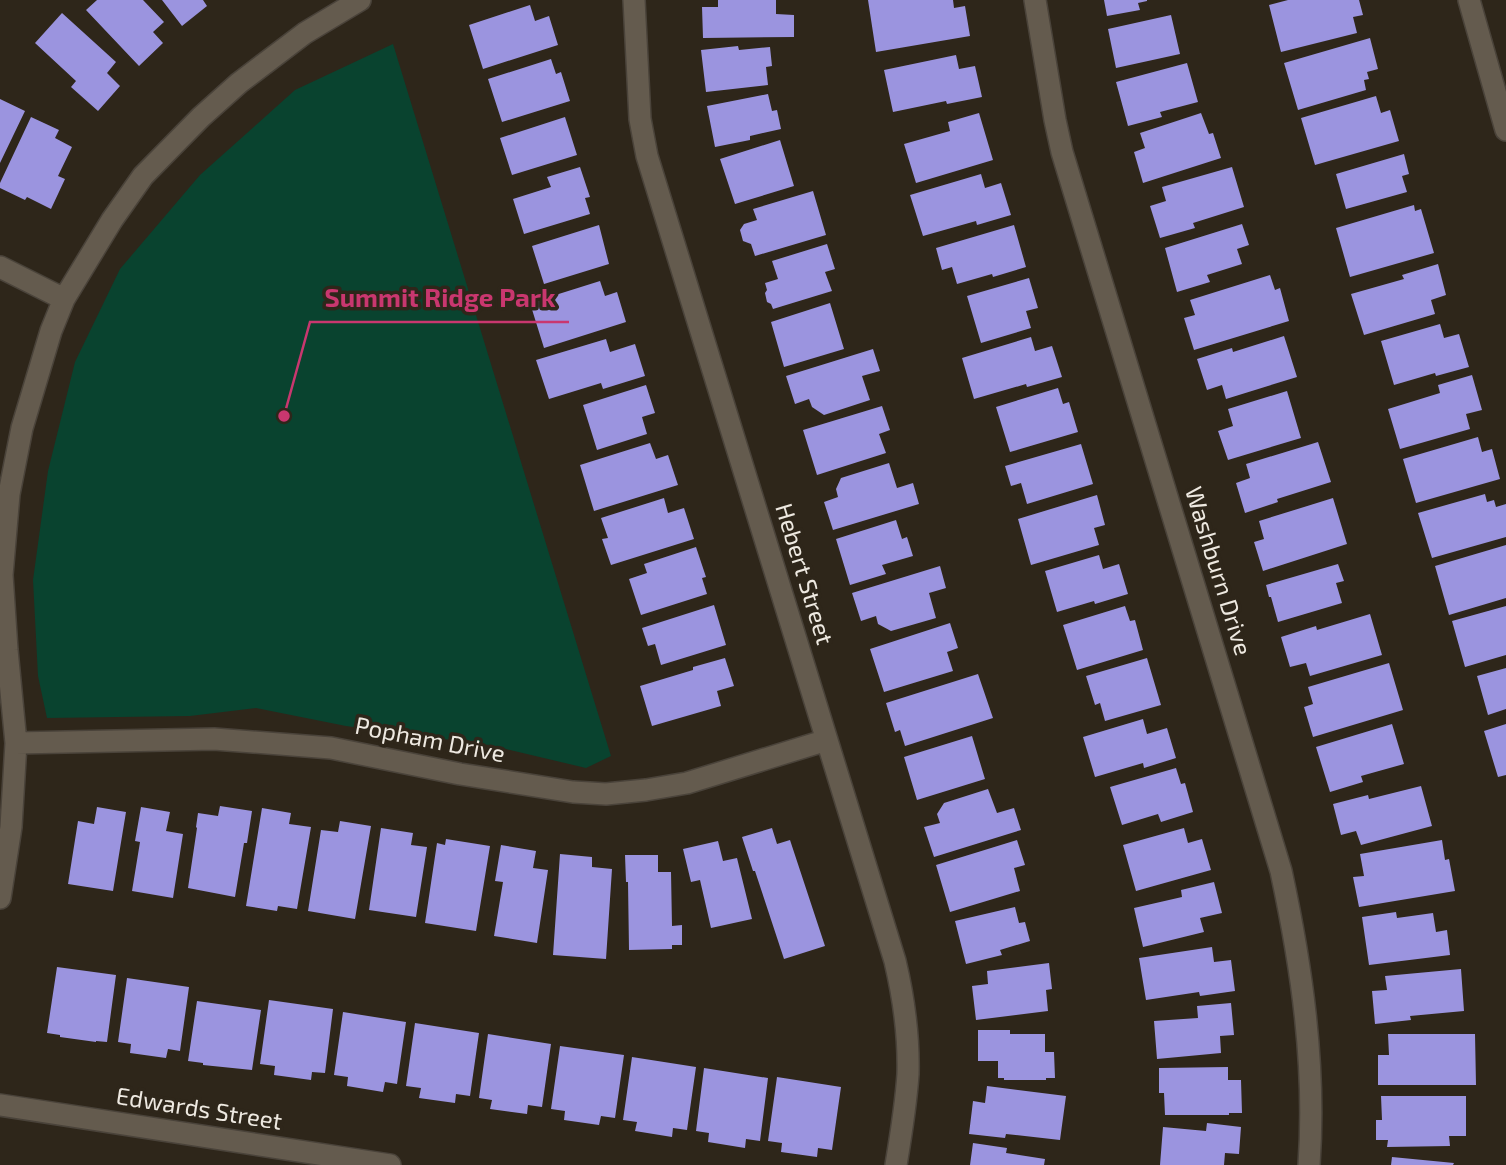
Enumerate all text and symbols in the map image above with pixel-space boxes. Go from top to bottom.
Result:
callout: Summit Ridge Park [310,275,569,322]
text: Summit Ridge Park [324,281,556,312]
street label: Washburn Drive [1180,483,1259,658]
street label: Hebert Street [770,499,841,648]
street label: Popham Drive [353,710,508,767]
street label: Edwards Street [114,1080,284,1135]

